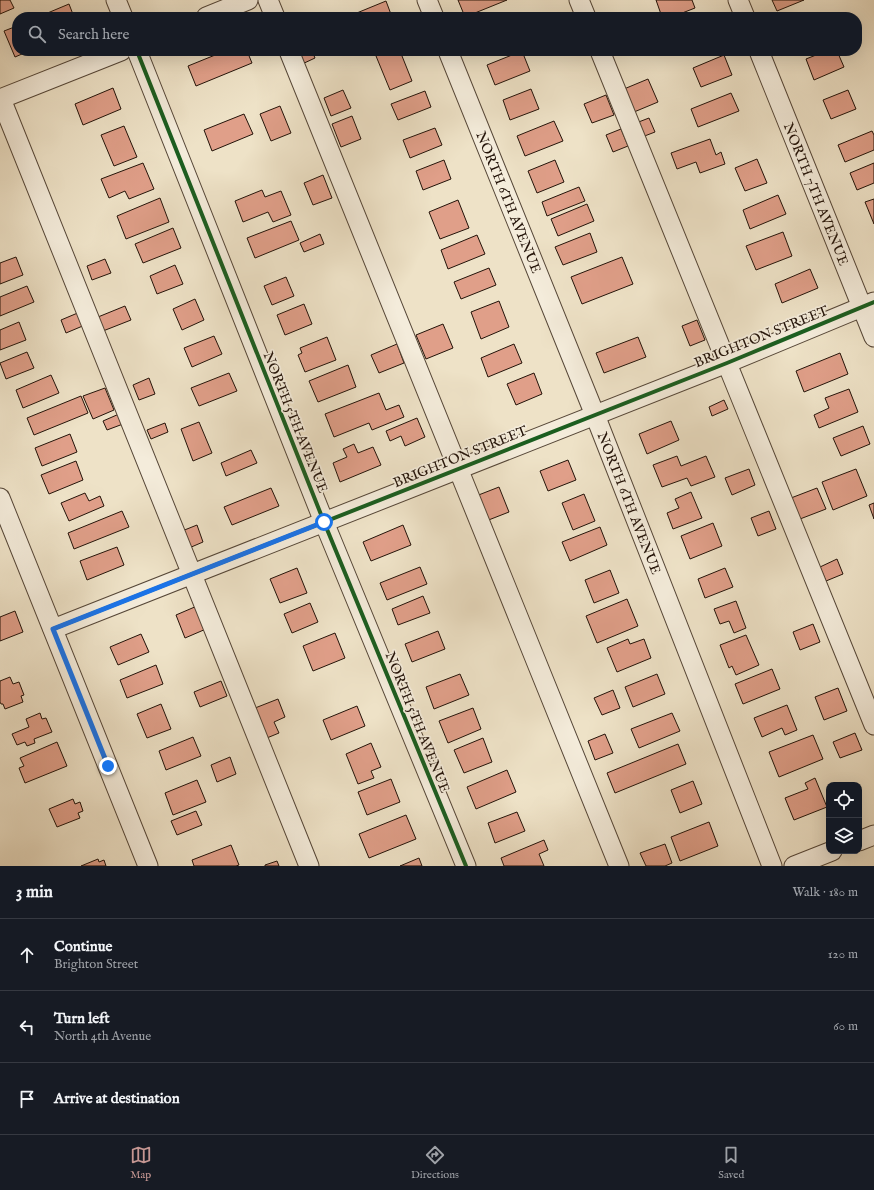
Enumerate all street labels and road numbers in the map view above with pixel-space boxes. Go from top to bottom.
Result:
street label: NORTH 7TH AVENUE [779,120,852,269]
street label: NORTH 6TH AVENUE [471,129,545,276]
street label: BRIGHTON STREET [692,302,832,372]
street label: NORTH 5TH AVENUE [258,349,332,496]
street label: BRIGHTON STREET [391,422,531,492]
street label: NORTH 6TH AVENUE [592,429,665,577]
street label: NORTH 5TH AVENUE [380,649,454,796]

